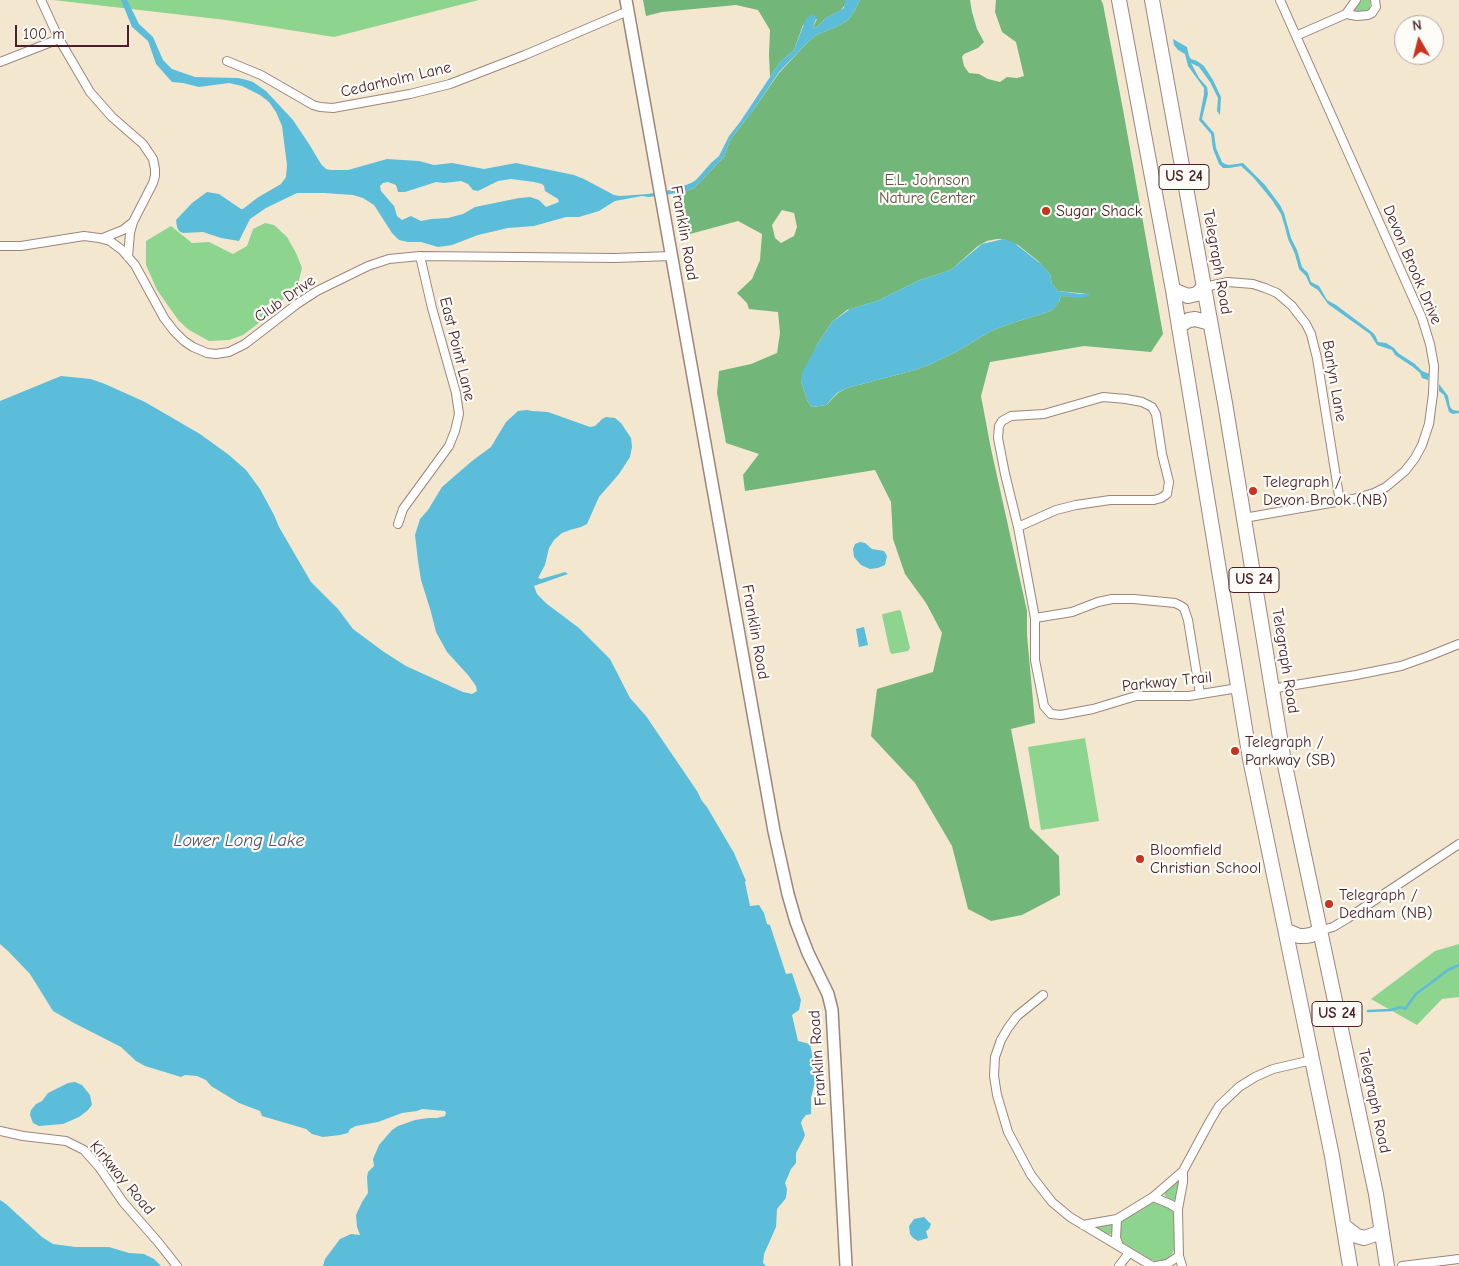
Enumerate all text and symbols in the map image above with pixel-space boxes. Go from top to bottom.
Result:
scale bar [18,15,131,47]
north arrow [1394,15,1444,65]
text: N [1411,17,1423,35]
text: 100 m [23,25,65,43]
street label: Cedarholm Lane [339,58,453,102]
road number: US 24 [1159,164,1209,190]
park label: E.L. Johnson Nature Center [879,170,975,208]
street label: Franklin Road [666,184,702,282]
place label: Sugar Shack [1056,201,1143,221]
street label: Devon Brook Drive [1378,203,1446,327]
marker: Sugar Shack [1040,205,1052,217]
street label: Telegraph Road [1198,208,1236,316]
street label: Club Drive [251,271,319,327]
street label: East Point Lane [435,295,479,403]
street label: Barlyn Lane [1317,339,1351,423]
place label: Telegraph / Devon Brook (NB) [1263,472,1388,510]
marker: Telegraph / Devon Brook (NB) [1247,485,1259,497]
road number: US 24 [1229,568,1279,592]
street label: Franklin Road [737,583,773,681]
street label: Telegraph Road [1267,607,1303,715]
street label: Parkway Trail [1121,668,1213,696]
place label: Telegraph / Parkway (SB) [1245,732,1335,770]
marker: Telegraph / Parkway (SB) [1229,745,1241,757]
water label: Lower Long Lake [174,830,304,852]
place label: Bloomfield Christian School [1150,840,1261,878]
marker: Bloomfield Christian School [1134,853,1146,865]
place label: Telegraph / Dedham (NB) [1339,885,1432,923]
marker: Telegraph / Dedham (NB) [1323,898,1335,910]
road number: US 24 [1312,1002,1362,1026]
street label: Franklin Road [805,1009,831,1107]
street label: Telegraph Road [1354,1047,1394,1155]
street label: Kirkway Road [85,1137,159,1219]

